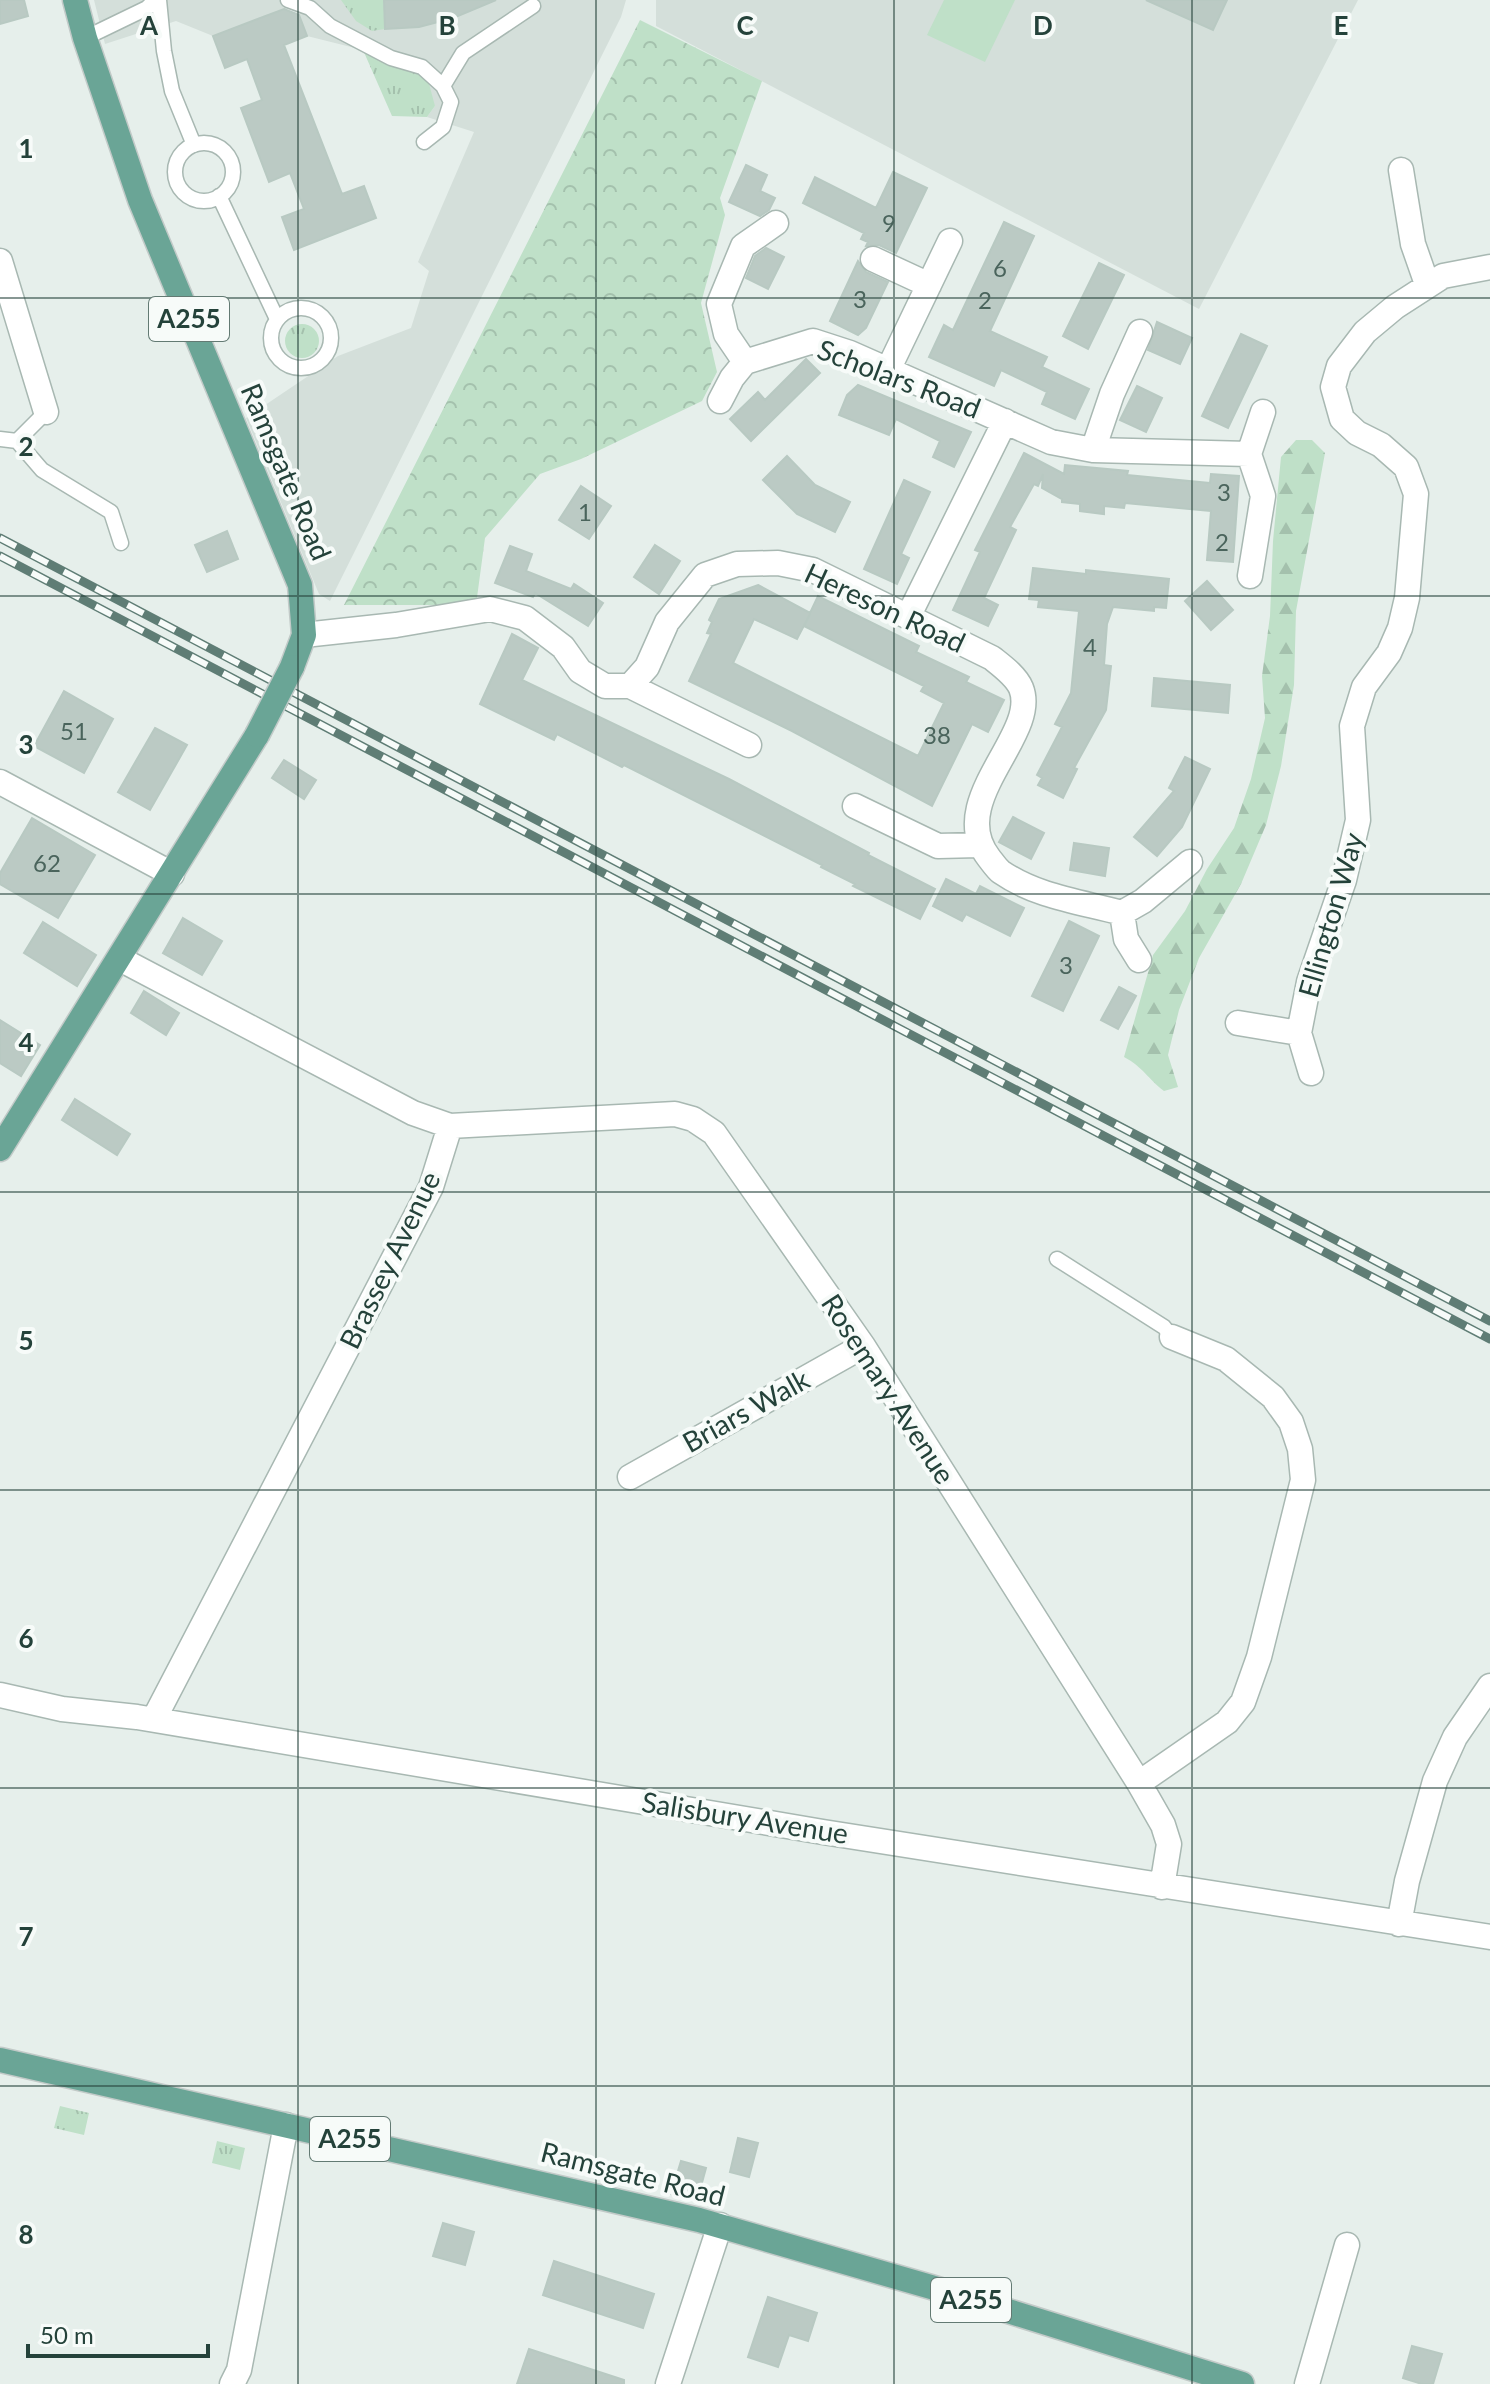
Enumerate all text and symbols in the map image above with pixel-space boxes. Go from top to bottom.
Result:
text: A [139,9,159,41]
text: B [438,9,456,41]
text: C [736,9,754,41]
text: D [1033,9,1053,41]
text: E [1334,9,1348,41]
text: 1 [18,132,34,164]
house number: 9 [882,208,896,237]
house number: 6 [993,253,1007,282]
house number: 3 [853,284,867,313]
house number: 2 [978,285,992,314]
road number: A255 [149,297,229,341]
street label: Scholars Road [813,331,986,425]
street label: Ramsgate Road [234,378,339,565]
text: 2 [18,430,34,462]
house number: 3 [1217,477,1231,506]
house number: 1 [578,497,592,526]
house number: 2 [1215,527,1229,556]
street label: Hereson Road [800,555,971,659]
house number: 4 [1083,632,1097,661]
house number: 51 [60,716,88,745]
house number: 38 [923,720,951,749]
text: 3 [18,728,34,760]
street label: Ellington Way [1290,828,1370,1001]
house number: 62 [33,848,61,877]
house number: 3 [1059,950,1073,979]
text: 4 [18,1026,34,1058]
street label: Brassey Avenue [332,1165,447,1354]
street label: Rosemary Avenue [815,1287,963,1490]
text: 5 [18,1324,34,1356]
street label: Briars Walk [676,1361,816,1459]
text: 6 [18,1622,34,1654]
street label: Salisbury Avenue [640,1784,851,1850]
text: 7 [18,1920,34,1952]
road number: A255 [310,2117,390,2161]
street label: Ramsgate Road [538,2134,729,2212]
text: 8 [18,2218,34,2250]
road number: A255 [931,2278,1011,2322]
scale bar [28,2308,208,2358]
text: 50 m [40,2320,94,2349]

